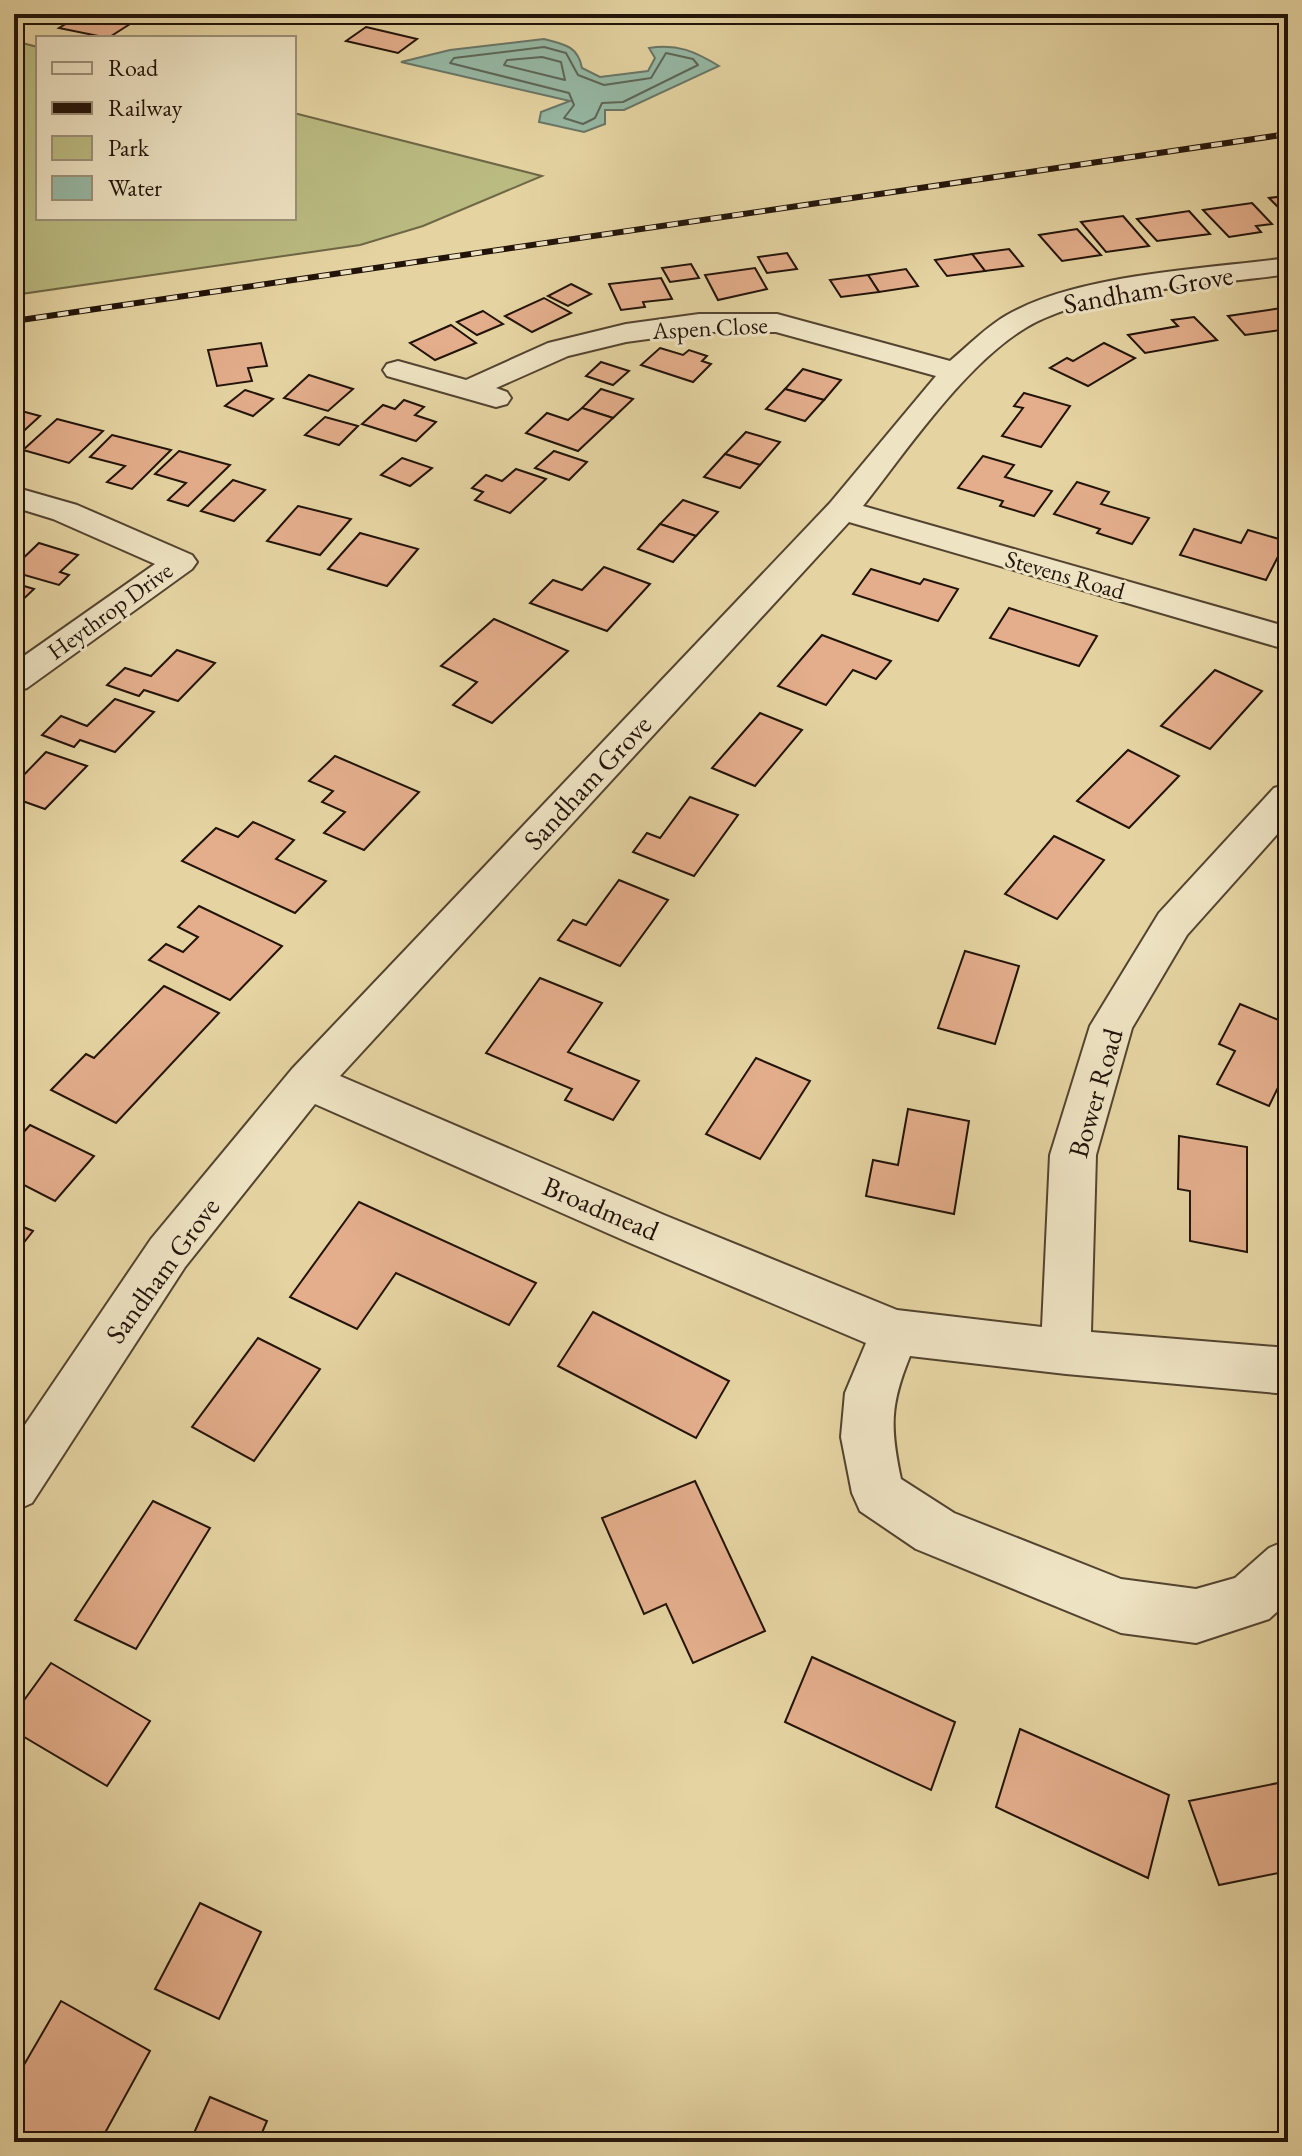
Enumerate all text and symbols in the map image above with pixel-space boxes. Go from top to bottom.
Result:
legend [36,36,296,220]
text: Road [108,52,159,83]
text: Railway [108,92,183,123]
text: Park [108,132,150,163]
text: Water [108,172,162,203]
street label: Sandham Grove [1060,256,1236,322]
street label: Aspen Close [651,309,768,346]
street label: Stevens Road [1002,543,1129,607]
street label: Heythrop Drive [41,555,179,667]
street label: Sandham Grove [515,707,659,857]
street label: Bower Road [1059,1023,1131,1162]
street label: Broadmead [538,1168,665,1249]
street label: Sandham Grove [97,1190,227,1350]

